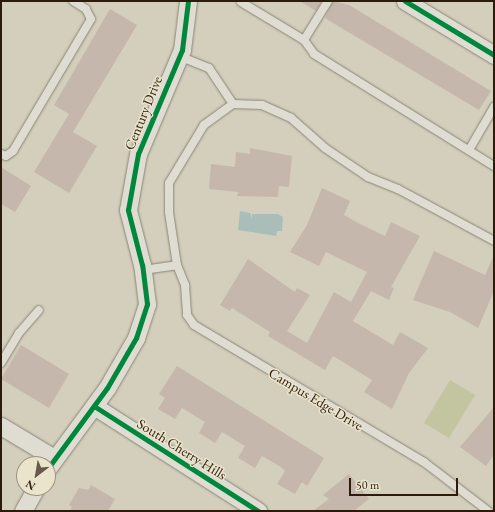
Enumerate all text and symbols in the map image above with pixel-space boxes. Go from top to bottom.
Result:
street label: Century Drive [121,74,165,152]
street label: Campus Edge Drive [266,364,366,434]
street label: South Cherry Hills [134,415,230,483]
north arrow [16,456,56,496]
scale bar [351,470,460,496]
text: N [23,477,38,494]
text: 50 m [356,477,379,493]

